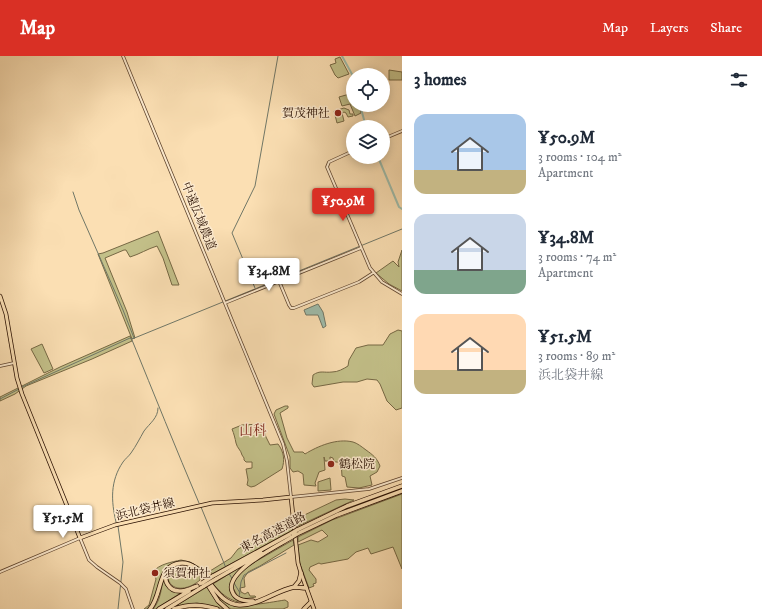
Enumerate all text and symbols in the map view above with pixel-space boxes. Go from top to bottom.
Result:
text: Map [20,17,55,40]
text: Map [602,19,628,37]
text: Layers [650,19,688,37]
text: Share [710,19,742,37]
map controls [346,68,390,164]
button: locate [346,68,390,112]
text: 3 homes [414,69,467,91]
icon: filters [728,69,750,91]
place label: 賀茂神社 [282,106,330,121]
marker: 賀茂神社 [333,108,343,118]
button: layers [346,120,390,164]
text: ¥50.9M [538,127,595,149]
icon: home [446,130,494,178]
text: 3 rooms · 104 m² [538,149,621,165]
text: Apartment [538,165,593,181]
street label: 中遠広域農道 [178,180,219,252]
pin: ¥50.9M [310,188,376,222]
text: ¥50.9M [321,193,365,209]
text: ¥34.8M [538,227,594,249]
icon: home [446,230,494,278]
text: 3 rooms · 74 m² [538,249,616,265]
pin: ¥34.8M [236,258,302,292]
text: ¥34.8M [248,263,290,279]
text: Apartment [538,265,593,281]
text: ¥51.5M [538,326,592,348]
icon: home [446,330,494,378]
text: 3 rooms · 89 m² [538,348,615,364]
text: 浜北袋井線 [538,367,603,383]
district label: 山科 [239,422,267,440]
place label: 鶴松院 [339,457,375,472]
marker: 鶴松院 [326,459,336,469]
street label: 浜北袋井線 [114,495,176,524]
pin: ¥51.5M [30,505,96,539]
street label: 東名高速道路 [238,509,309,556]
text: ¥51.5M [42,510,84,526]
place label: 須賀神社 [163,566,211,581]
marker: 須賀神社 [150,568,160,578]

